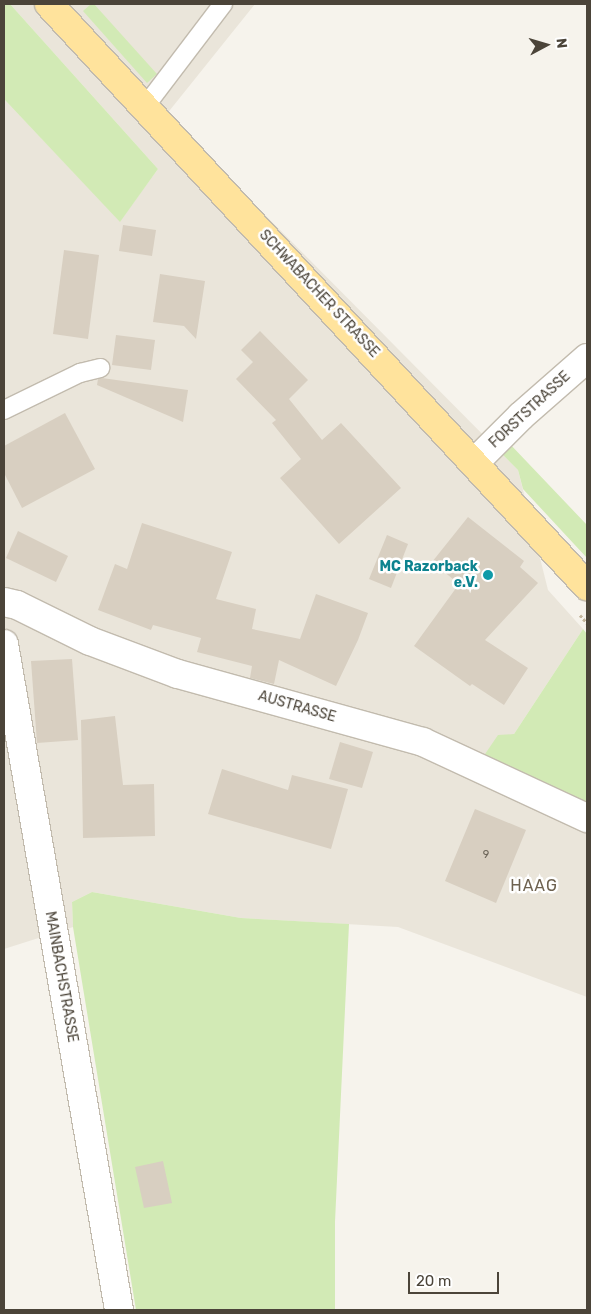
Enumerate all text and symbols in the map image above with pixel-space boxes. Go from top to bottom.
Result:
north arrow [521,20,571,70]
text: N [552,37,570,49]
street label: SCHWABACHER STRASSE [256,227,382,361]
street label: FORSTSTRASSE [486,368,574,452]
place label: MC Razorback e.V. [380,559,478,592]
marker: MC Razorback e.V. [482,569,494,581]
street label: AUSTRASSE [256,688,338,726]
house number: 9 [483,848,489,862]
district label: HAAG [510,876,558,896]
street label: MAINBACHSTRASSE [41,910,81,1044]
scale bar [411,1262,502,1294]
text: 20 m [416,1272,451,1290]

